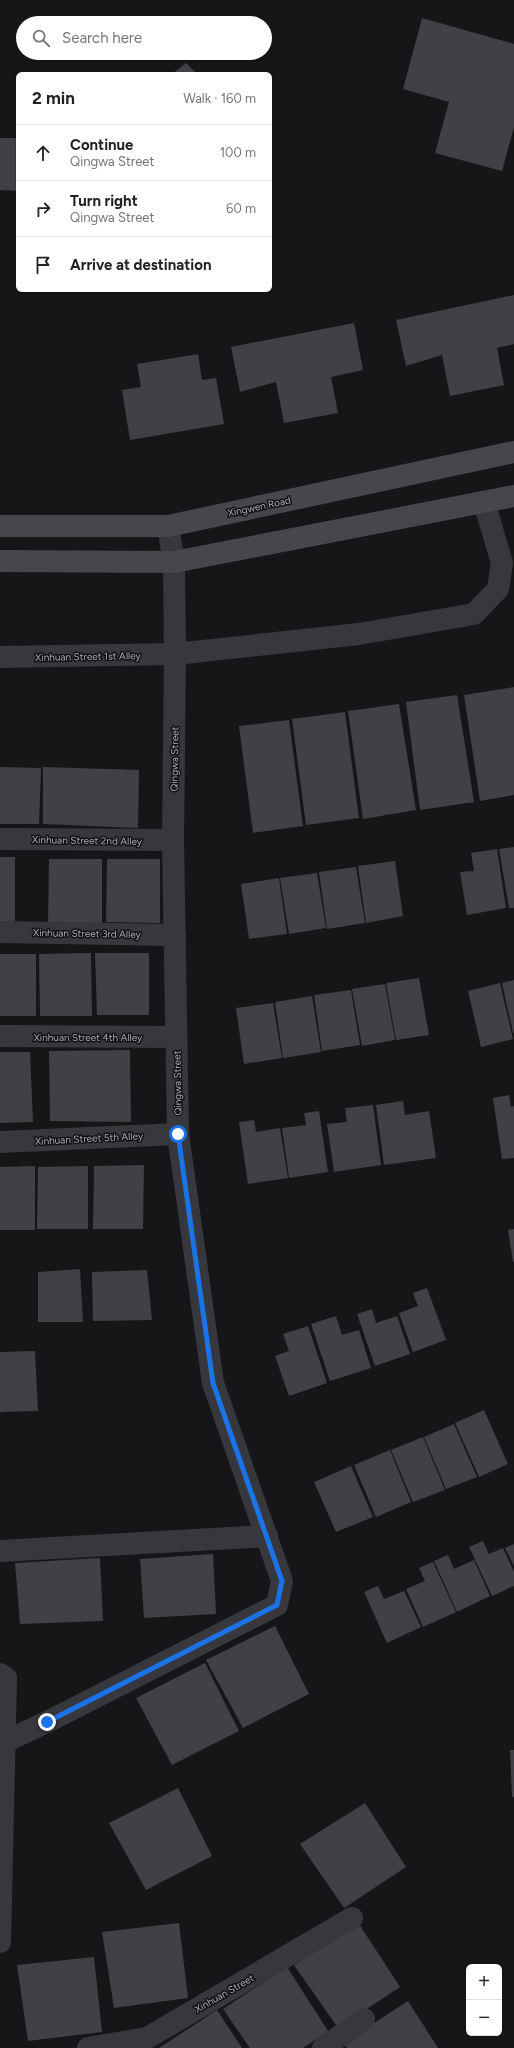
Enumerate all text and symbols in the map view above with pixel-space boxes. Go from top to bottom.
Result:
search box [16,16,272,60]
icon: search [30,27,52,49]
text: Search here [62,29,142,47]
text: 2 min [32,88,75,108]
text: Walk · 160 m [183,91,256,106]
text: Continue [70,136,133,154]
icon: ahead [32,142,54,164]
text: 100 m [220,145,256,160]
text: Qingwa Street [70,154,154,169]
text: Turn right [70,192,138,210]
icon: right [32,198,54,220]
text: 60 m [226,201,256,216]
text: Qingwa Street [70,210,154,225]
icon: arrive [32,254,54,276]
text: Arrive at destination [70,256,211,274]
street label: Xingwen Road [226,493,292,520]
street label: Xinhuan Street 1st Alley [35,649,142,664]
street label: Qingwa Street [167,726,182,792]
street label: Xinhuan Street 2nd Alley [32,833,143,848]
street label: Xinhuan Street 3rd Alley [33,926,142,941]
street label: Xinhuan Street 4th Alley [34,1031,143,1044]
street label: Qingwa Street [170,1050,185,1116]
route start [169,1125,187,1143]
street label: Xinhuan Street 5th Alley [35,1129,144,1148]
route end [38,1713,56,1731]
map controls [466,1964,502,2036]
button: + [466,1964,502,2000]
street label: Xinhuan Street [192,1971,256,2016]
button: − [466,2000,502,2036]

